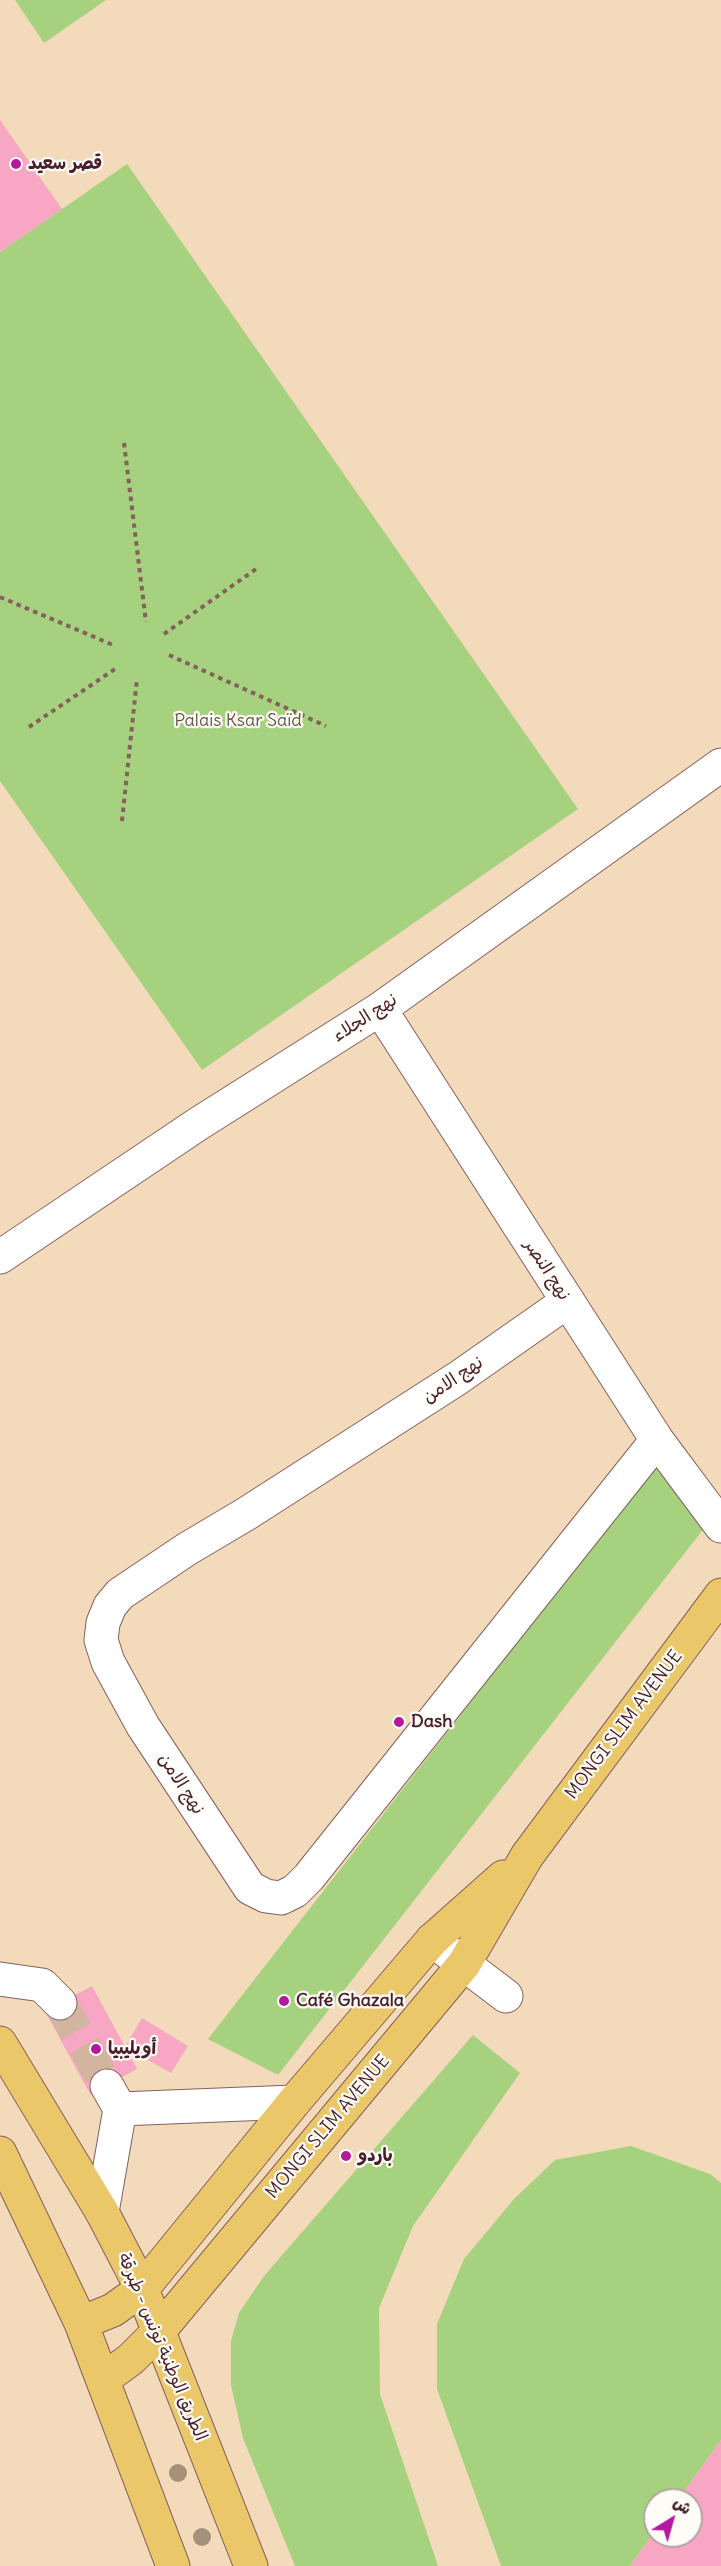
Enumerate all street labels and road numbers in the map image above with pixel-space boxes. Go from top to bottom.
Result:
street label: نهج الجلاء [328,989,402,1047]
street label: نهج النصر [519,1235,575,1305]
street label: نهج الامن [419,1352,487,1408]
street label: MONGI SLIM AVENUE [561,1646,687,1804]
street label: نهج الامن [153,1749,209,1819]
street label: MONGI SLIM AVENUE [262,2051,394,2203]
street label: الطريق الوطنية تونس - طبرقة [113,2250,211,2444]

